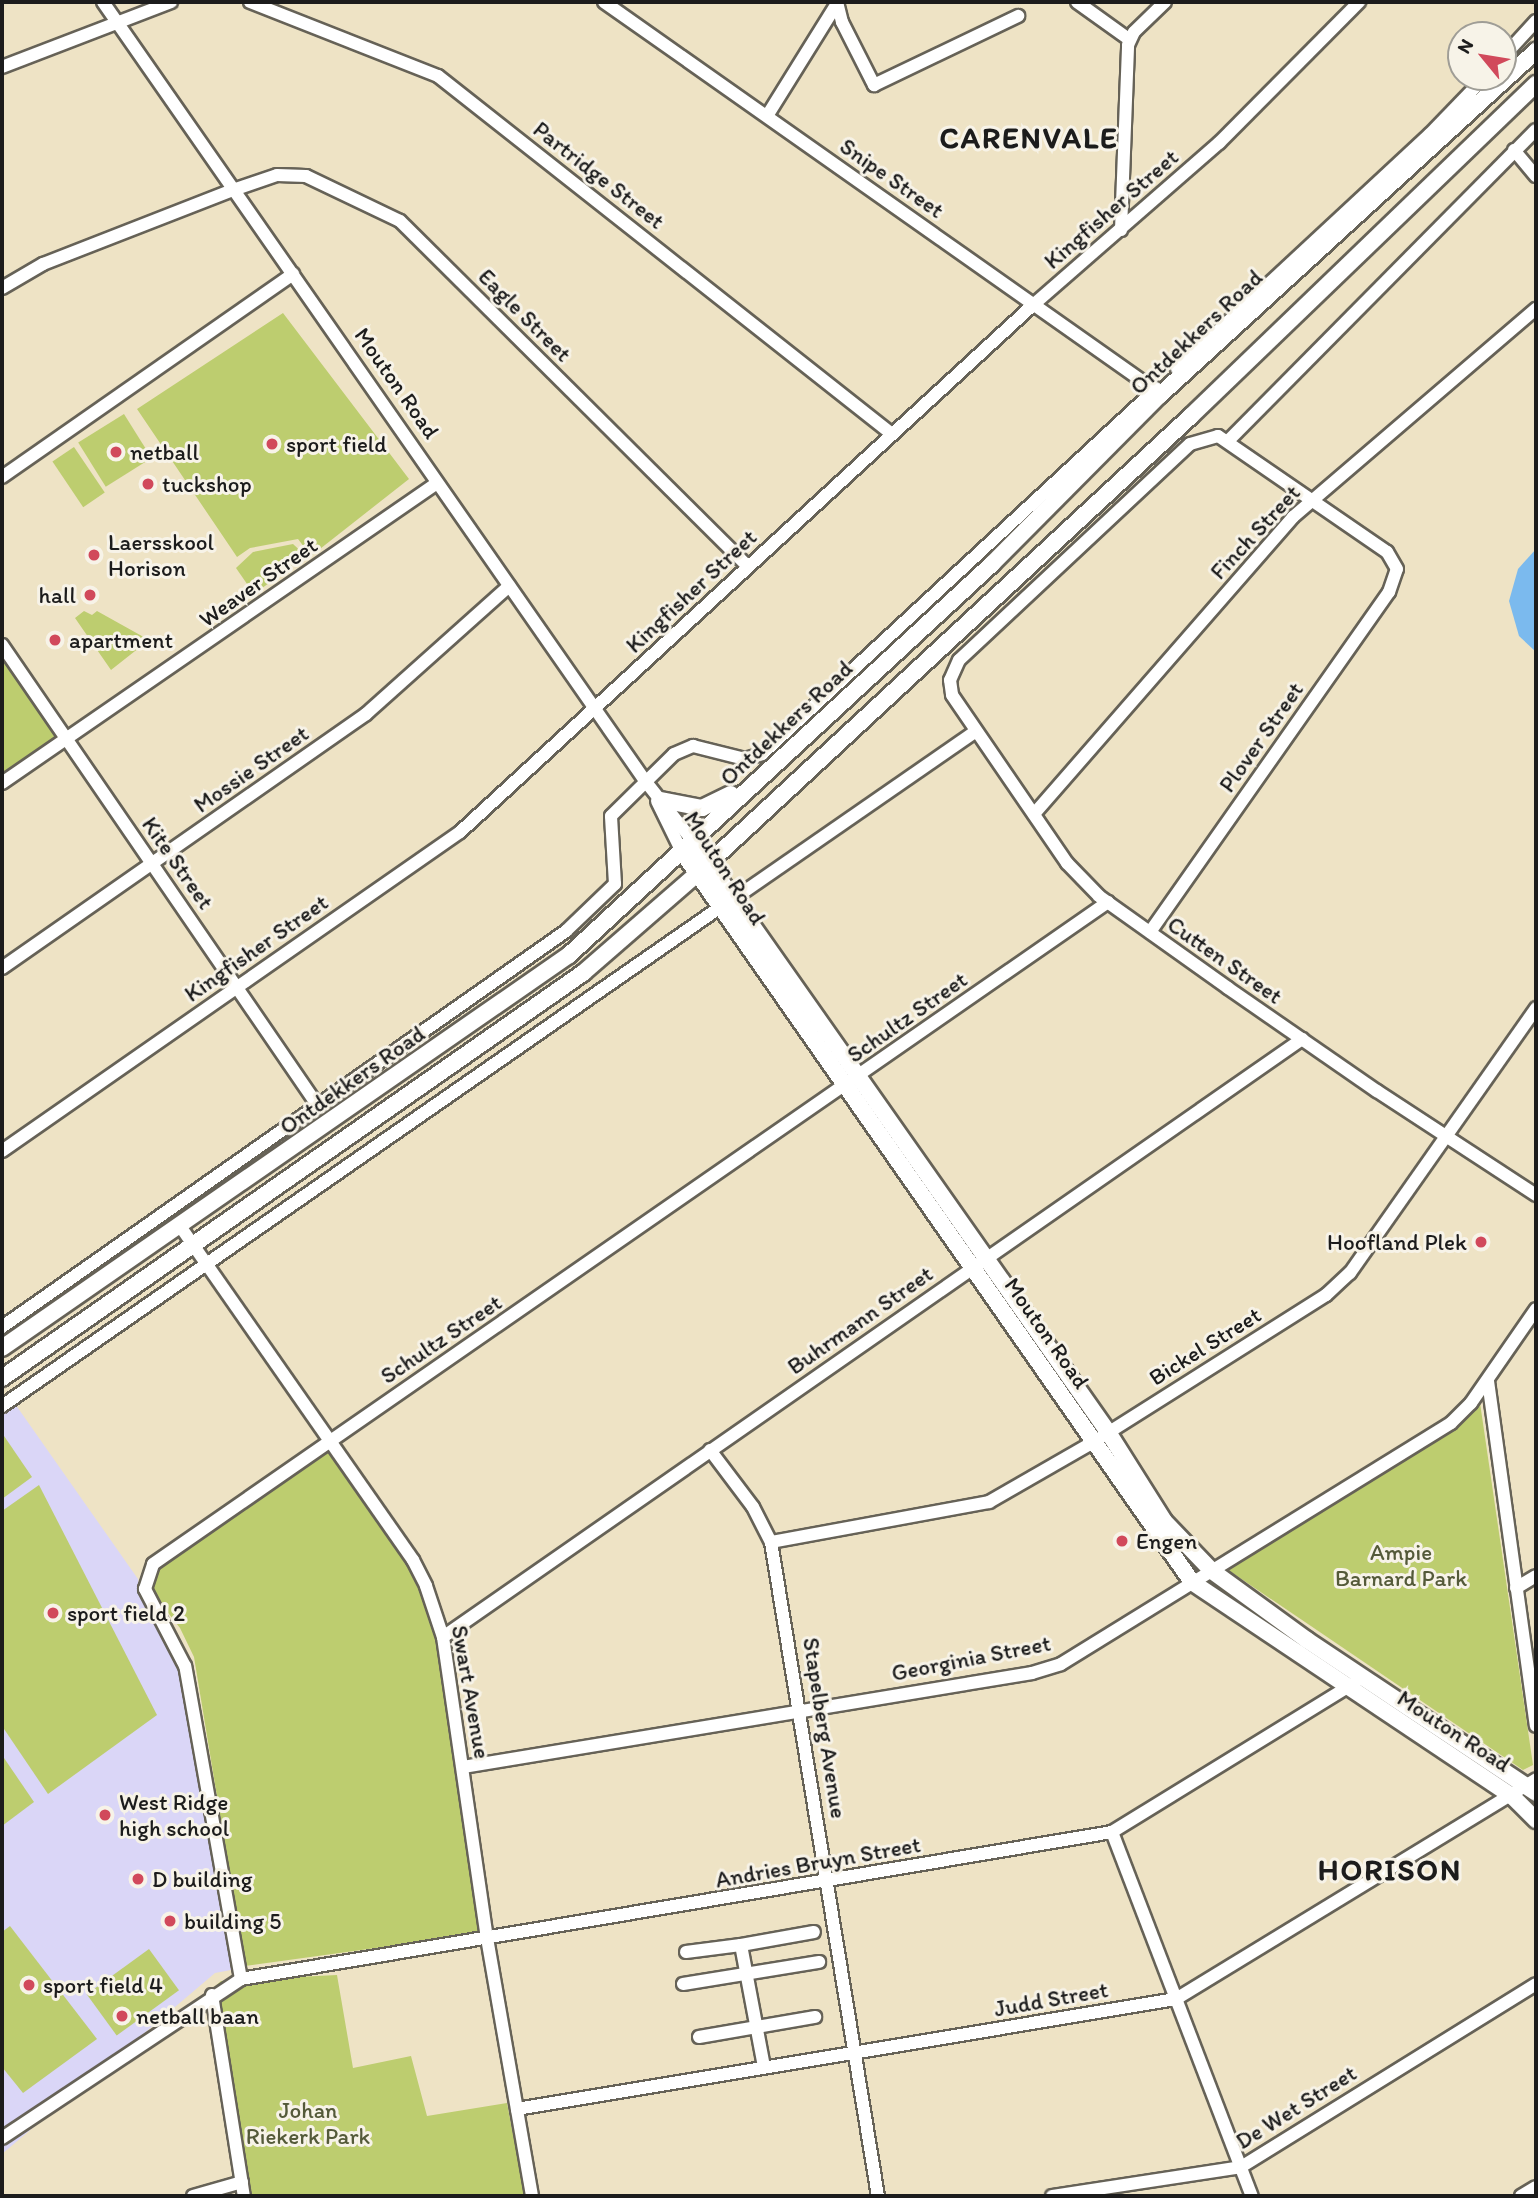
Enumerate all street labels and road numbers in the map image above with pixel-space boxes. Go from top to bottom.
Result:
street label: Partridge Street [528,115,670,235]
street label: Snipe Street [835,132,949,224]
street label: Kingfisher Street [1038,143,1184,275]
street label: Eagle Street [473,263,577,367]
street label: Ontdekkers Road [1124,264,1268,400]
street label: Mouton Road [348,322,446,444]
street label: Finch Street [1204,479,1306,585]
street label: Kingfisher Street [620,524,762,658]
street label: Weaver Street [194,531,322,633]
street label: Ontdekkers Road [714,655,858,791]
street label: Plover Street [1213,677,1309,797]
street label: Mossie Street [189,719,313,819]
street label: Mouton Road [678,806,772,930]
street label: Kite Street [136,812,220,914]
street label: Kingfisher Street [179,888,333,1008]
street label: Cutten Street [1162,910,1288,1010]
street label: Schultz Street [842,966,972,1068]
street label: Ontdekkers Road [274,1020,430,1140]
street label: Buhrmann Street [782,1260,938,1380]
street label: Mouton Road [998,1272,1096,1394]
street label: Schultz Street [375,1288,507,1390]
street label: Bickel Street [1144,1301,1266,1391]
street label: Swart Avenue [446,1623,496,1761]
street label: Georginia Street [889,1629,1053,1687]
street label: Stapelberg Avenue [797,1635,853,1821]
street label: Mouton Road [1392,1684,1516,1778]
street label: Andries Bruyn Street [713,1830,923,1894]
street label: Judd Street [992,1975,1110,2023]
street label: De Wet Street [1231,2059,1361,2155]

